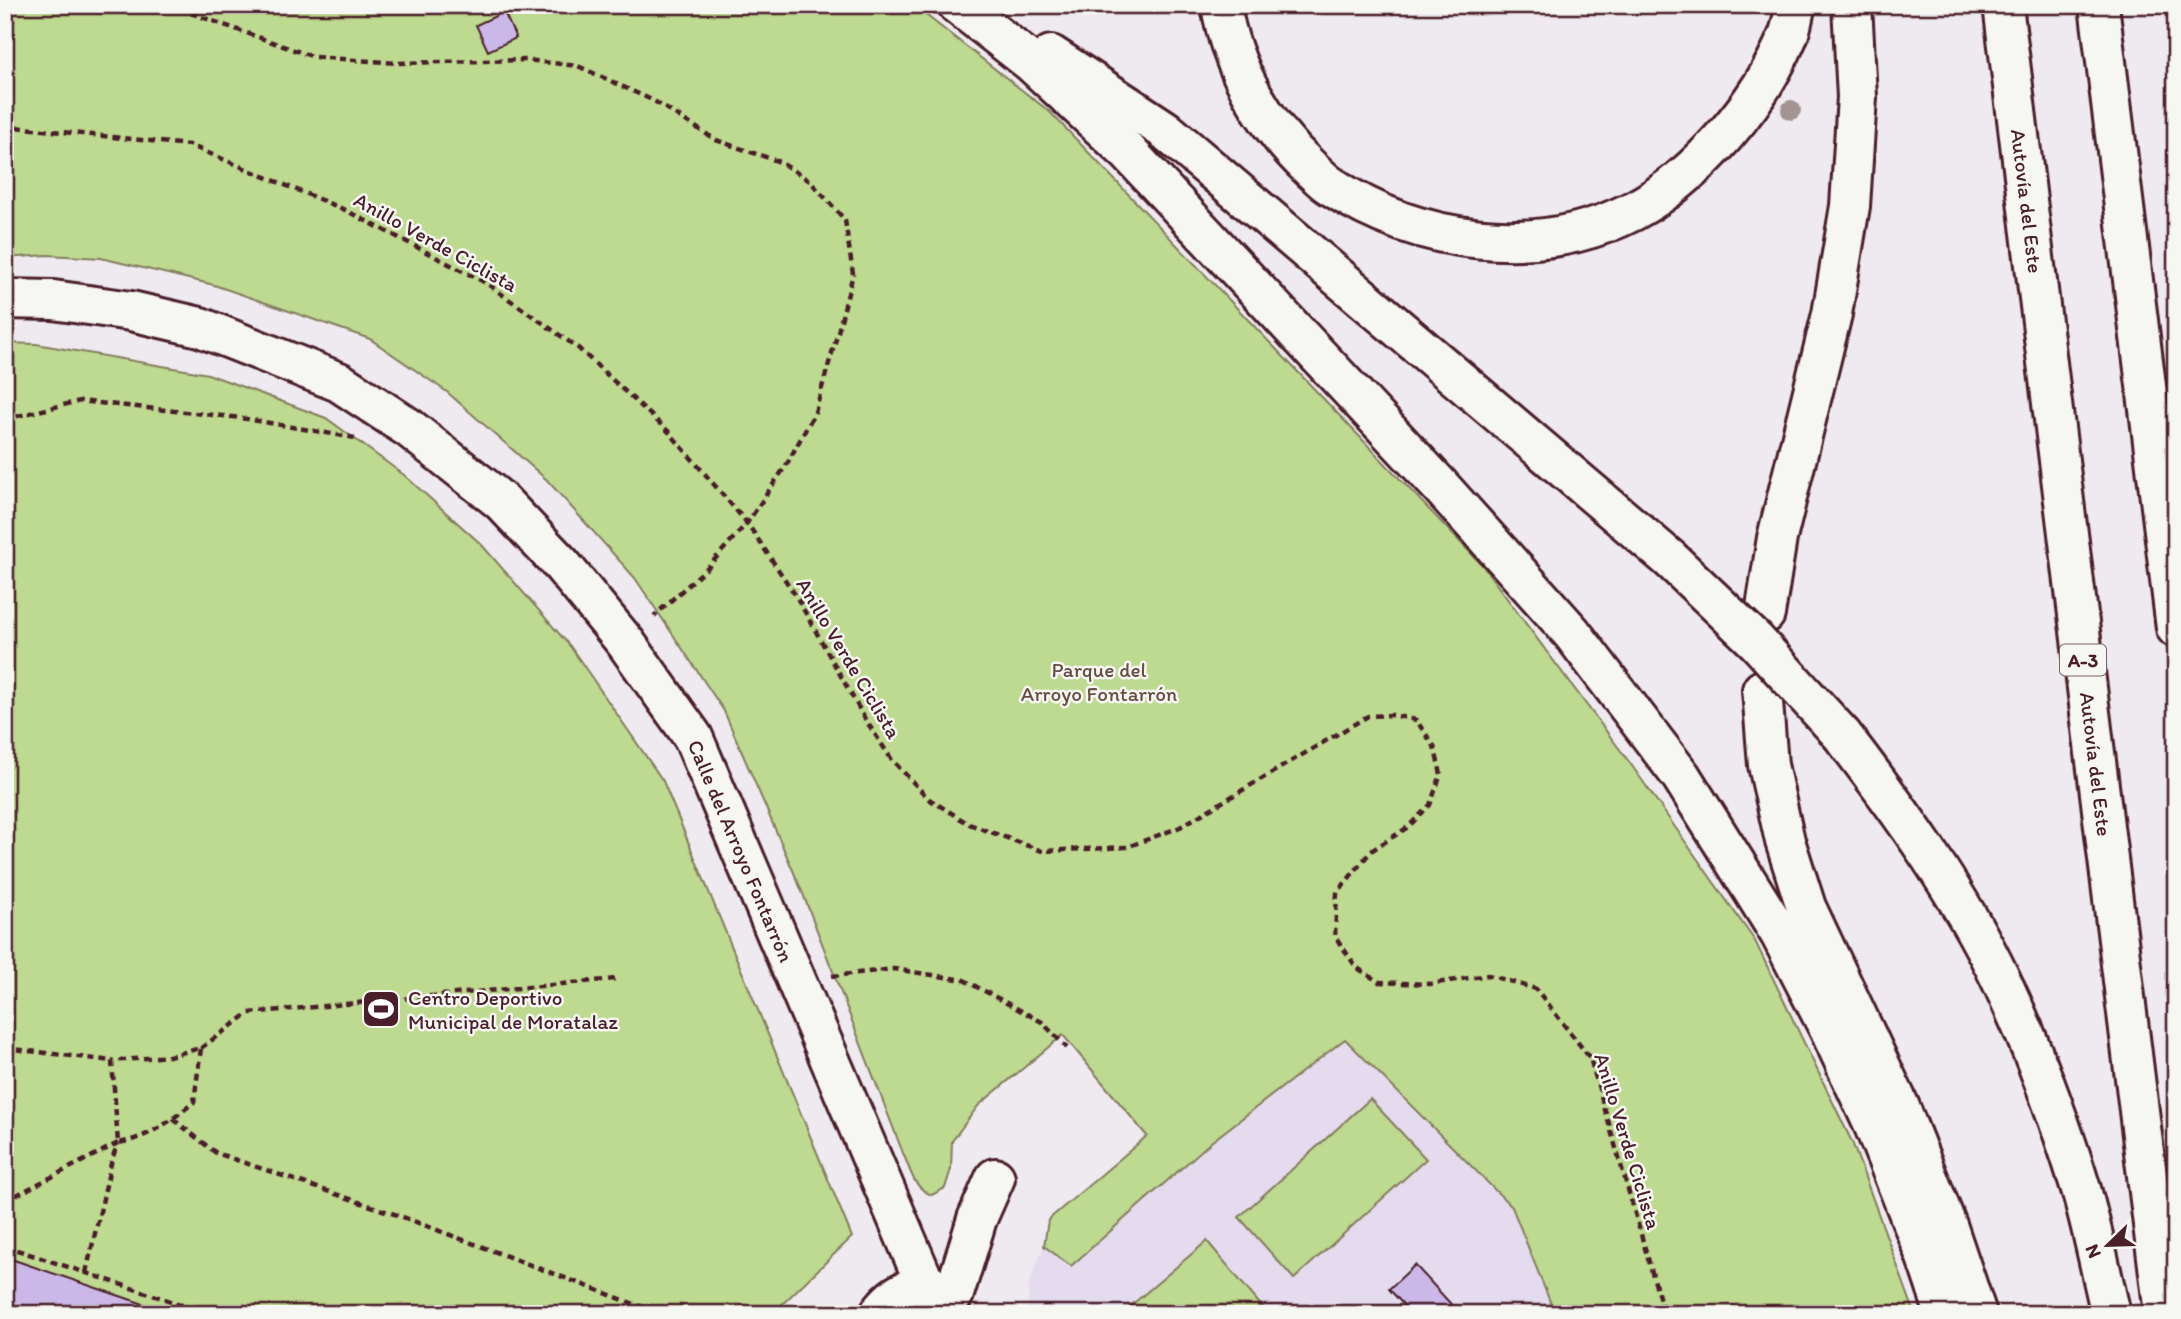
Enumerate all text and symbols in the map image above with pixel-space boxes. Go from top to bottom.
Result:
street label: Autovía del Este [2006,127,2048,275]
street label: Anillo Verde Ciclista [350,187,522,297]
street label: Anillo Verde Ciclista [791,573,907,743]
road number: A-3 [2060,645,2106,676]
park label: Parque del Arroyo Fontarrón [1021,657,1177,706]
street label: Autovía del Este [2075,690,2117,838]
street label: Calle del Arroyo Fontarrón [683,736,799,966]
place label: Centro Deportivo Municipal de Moratalaz [408,985,618,1034]
sports icon: Centro Deportivo Municipal de Moratalaz [360,988,402,1030]
street label: Anillo Verde Ciclista [1589,1050,1667,1232]
north arrow [2072,1210,2142,1280]
text: N [2080,1241,2106,1262]

